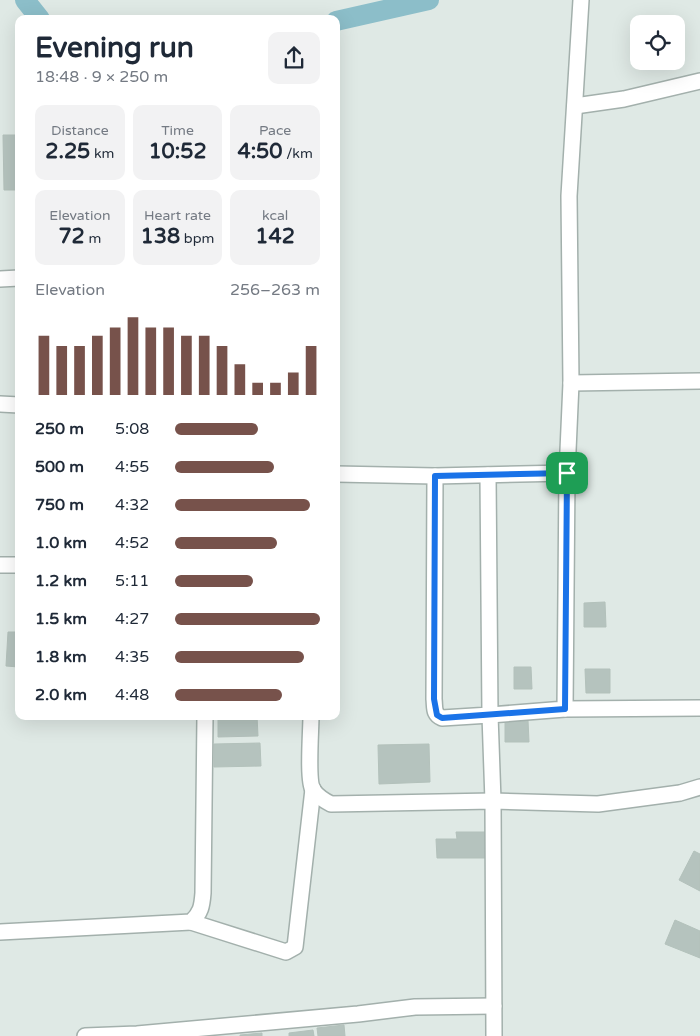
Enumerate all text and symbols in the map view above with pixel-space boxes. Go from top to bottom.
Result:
map controls [630,15,685,70]
button: locate [630,15,685,70]
text: Evening run [35,31,194,65]
button: share [268,32,320,84]
text: 18:48 · 9 × 250 m [35,67,168,87]
text: Distance [51,122,109,139]
text: Time [161,122,194,139]
text: Pace [259,122,291,139]
text: 2.25 [45,139,90,164]
text: 10:52 [148,139,207,164]
text: 4:50 [237,139,283,164]
text: km [90,145,114,162]
text: /km [283,145,313,162]
text: Elevation [49,207,110,224]
text: Heart rate [144,207,211,224]
text: kcal [262,207,288,224]
text: 72 [58,224,85,249]
text: 138 [141,224,180,249]
text: 142 [255,224,295,249]
text: m [85,230,101,247]
text: bpm [180,230,214,247]
text: Elevation [35,280,105,300]
text: 256–263 m [230,280,320,300]
text: 250 m [35,419,84,439]
text: 5:08 [115,419,149,439]
pin [546,452,588,494]
text: 500 m [35,457,84,477]
text: 4:55 [115,457,149,477]
icon: arrive [553,459,581,487]
text: 750 m [35,495,84,515]
text: 4:32 [115,495,149,515]
text: 1.0 km [35,533,87,553]
text: 4:52 [115,533,149,553]
text: 1.2 km [35,571,87,591]
text: 5:11 [115,571,149,591]
text: 1.5 km [35,609,87,629]
text: 4:27 [115,609,149,629]
text: 1.8 km [35,647,87,667]
text: 4:35 [115,647,149,667]
text: 2.0 km [35,685,87,705]
text: 4:48 [115,685,149,705]

